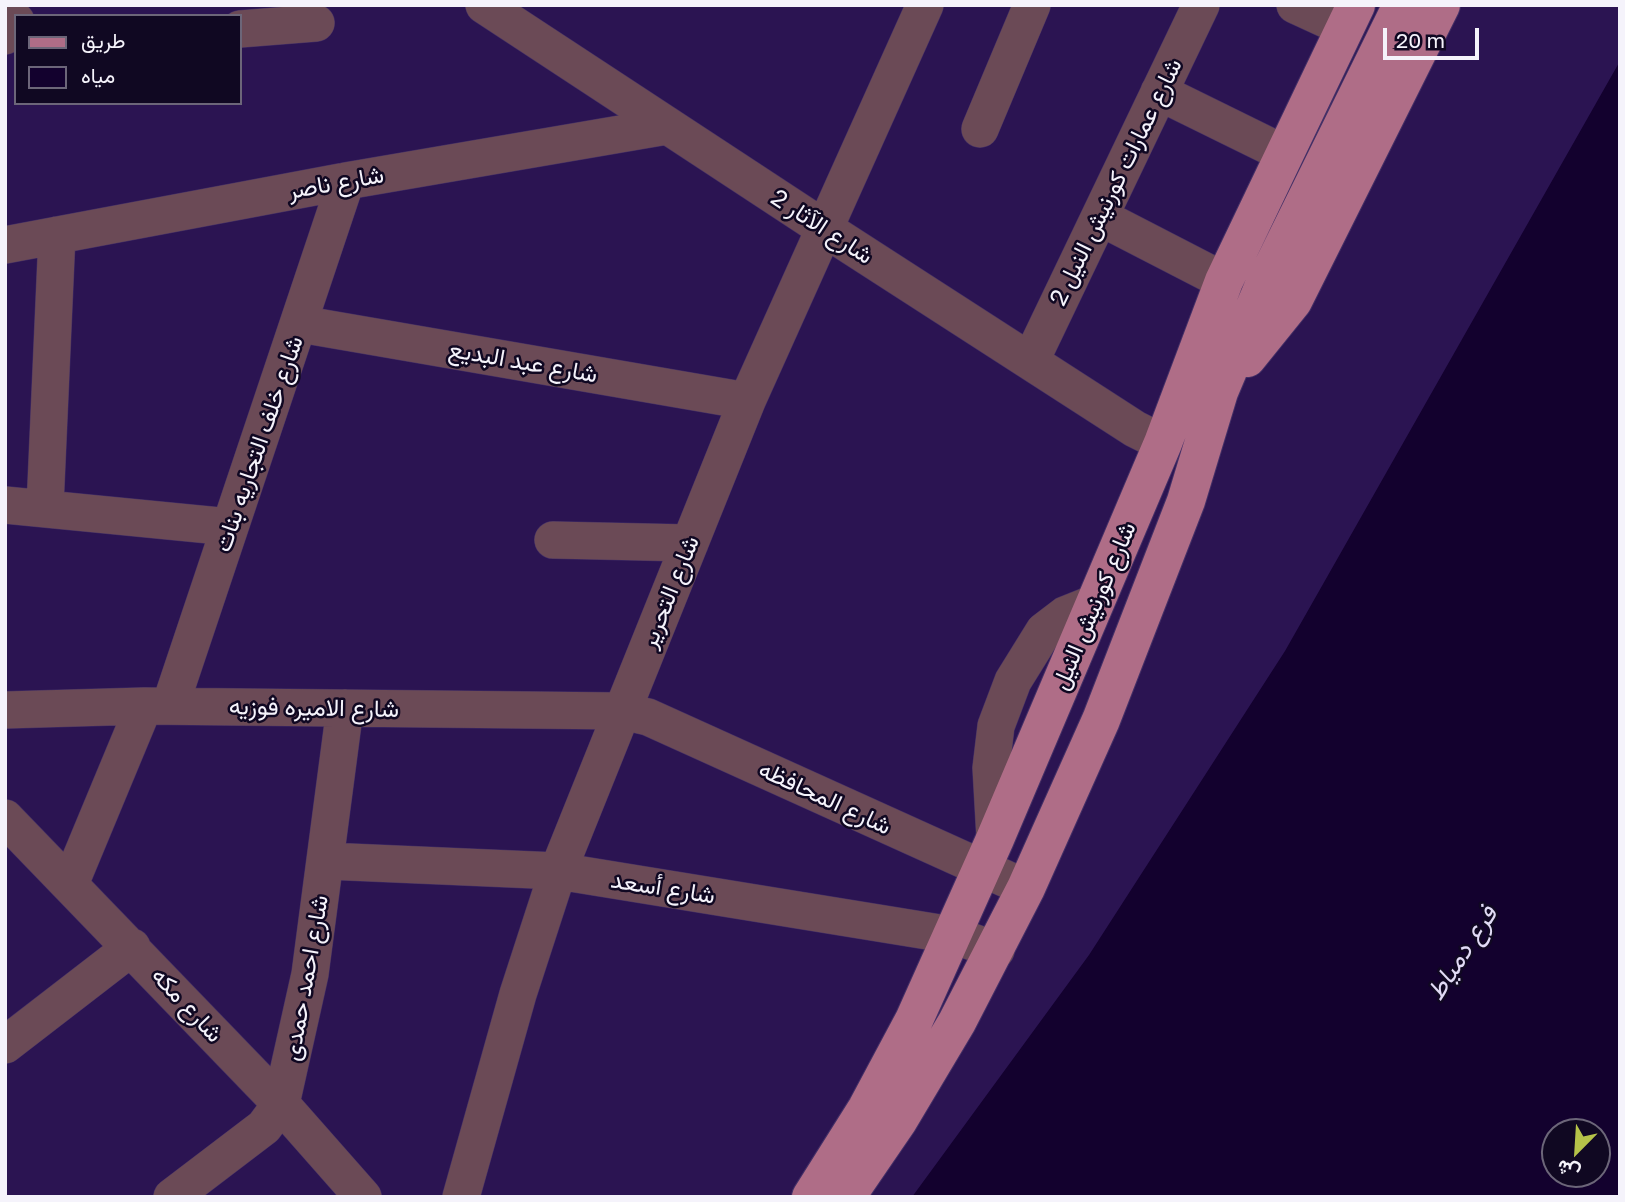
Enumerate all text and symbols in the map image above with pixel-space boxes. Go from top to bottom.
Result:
legend [14,14,242,105]
scale bar [1387,14,1483,58]
text: طريق [81,27,126,53]
text: 20 m [1396,27,1445,53]
street label: شارع عمارات كورنيش النيل 2 [1044,54,1188,310]
text: مياه [81,62,115,88]
street label: شارع ناصر [286,160,386,206]
street label: شارع الآثار 2 [766,183,878,271]
street label: شارع خلف التجاريه بنات [209,332,309,556]
street label: شارع عبد البديع [446,335,600,389]
street label: شارع كورنيش النيل [1046,518,1142,694]
street label: شارع التحرير [634,532,706,652]
street label: شارع الاميره فوزيه [229,692,399,724]
street label: شارع المحافظه [754,755,896,841]
street label: شارع أسعد [609,866,717,910]
street label: شارع احمد حمدى [277,893,335,1063]
water label: فرع دمياط [1420,900,1504,1006]
street label: شارع مكه [145,962,229,1048]
north arrow [1541,1118,1611,1188]
text: ش [1553,1156,1583,1186]

